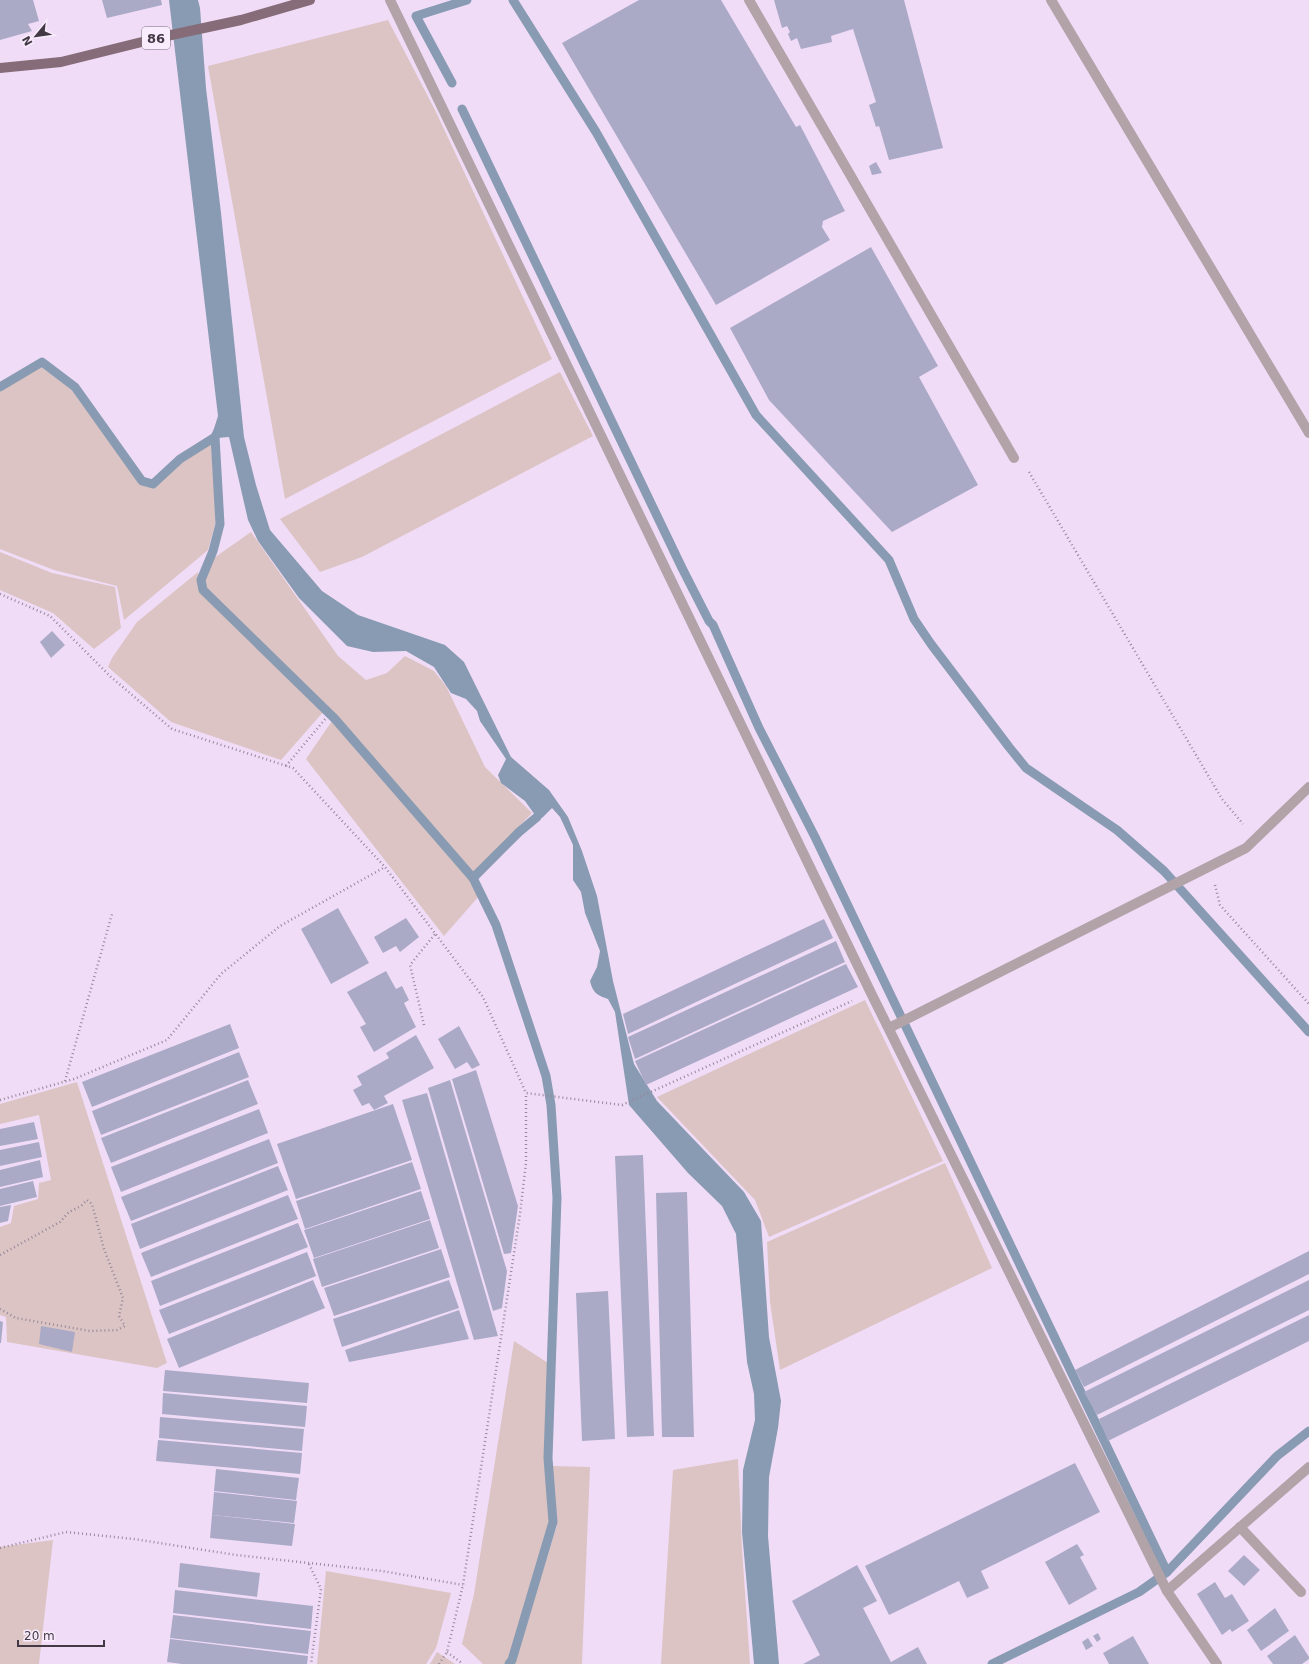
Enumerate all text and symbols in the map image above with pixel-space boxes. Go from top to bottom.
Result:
north arrow [16,16,56,56]
road number: 86 [142,27,170,49]
text: N [20,33,36,48]
scale bar [18,1622,104,1648]
text: 20 m [24,1629,55,1643]

